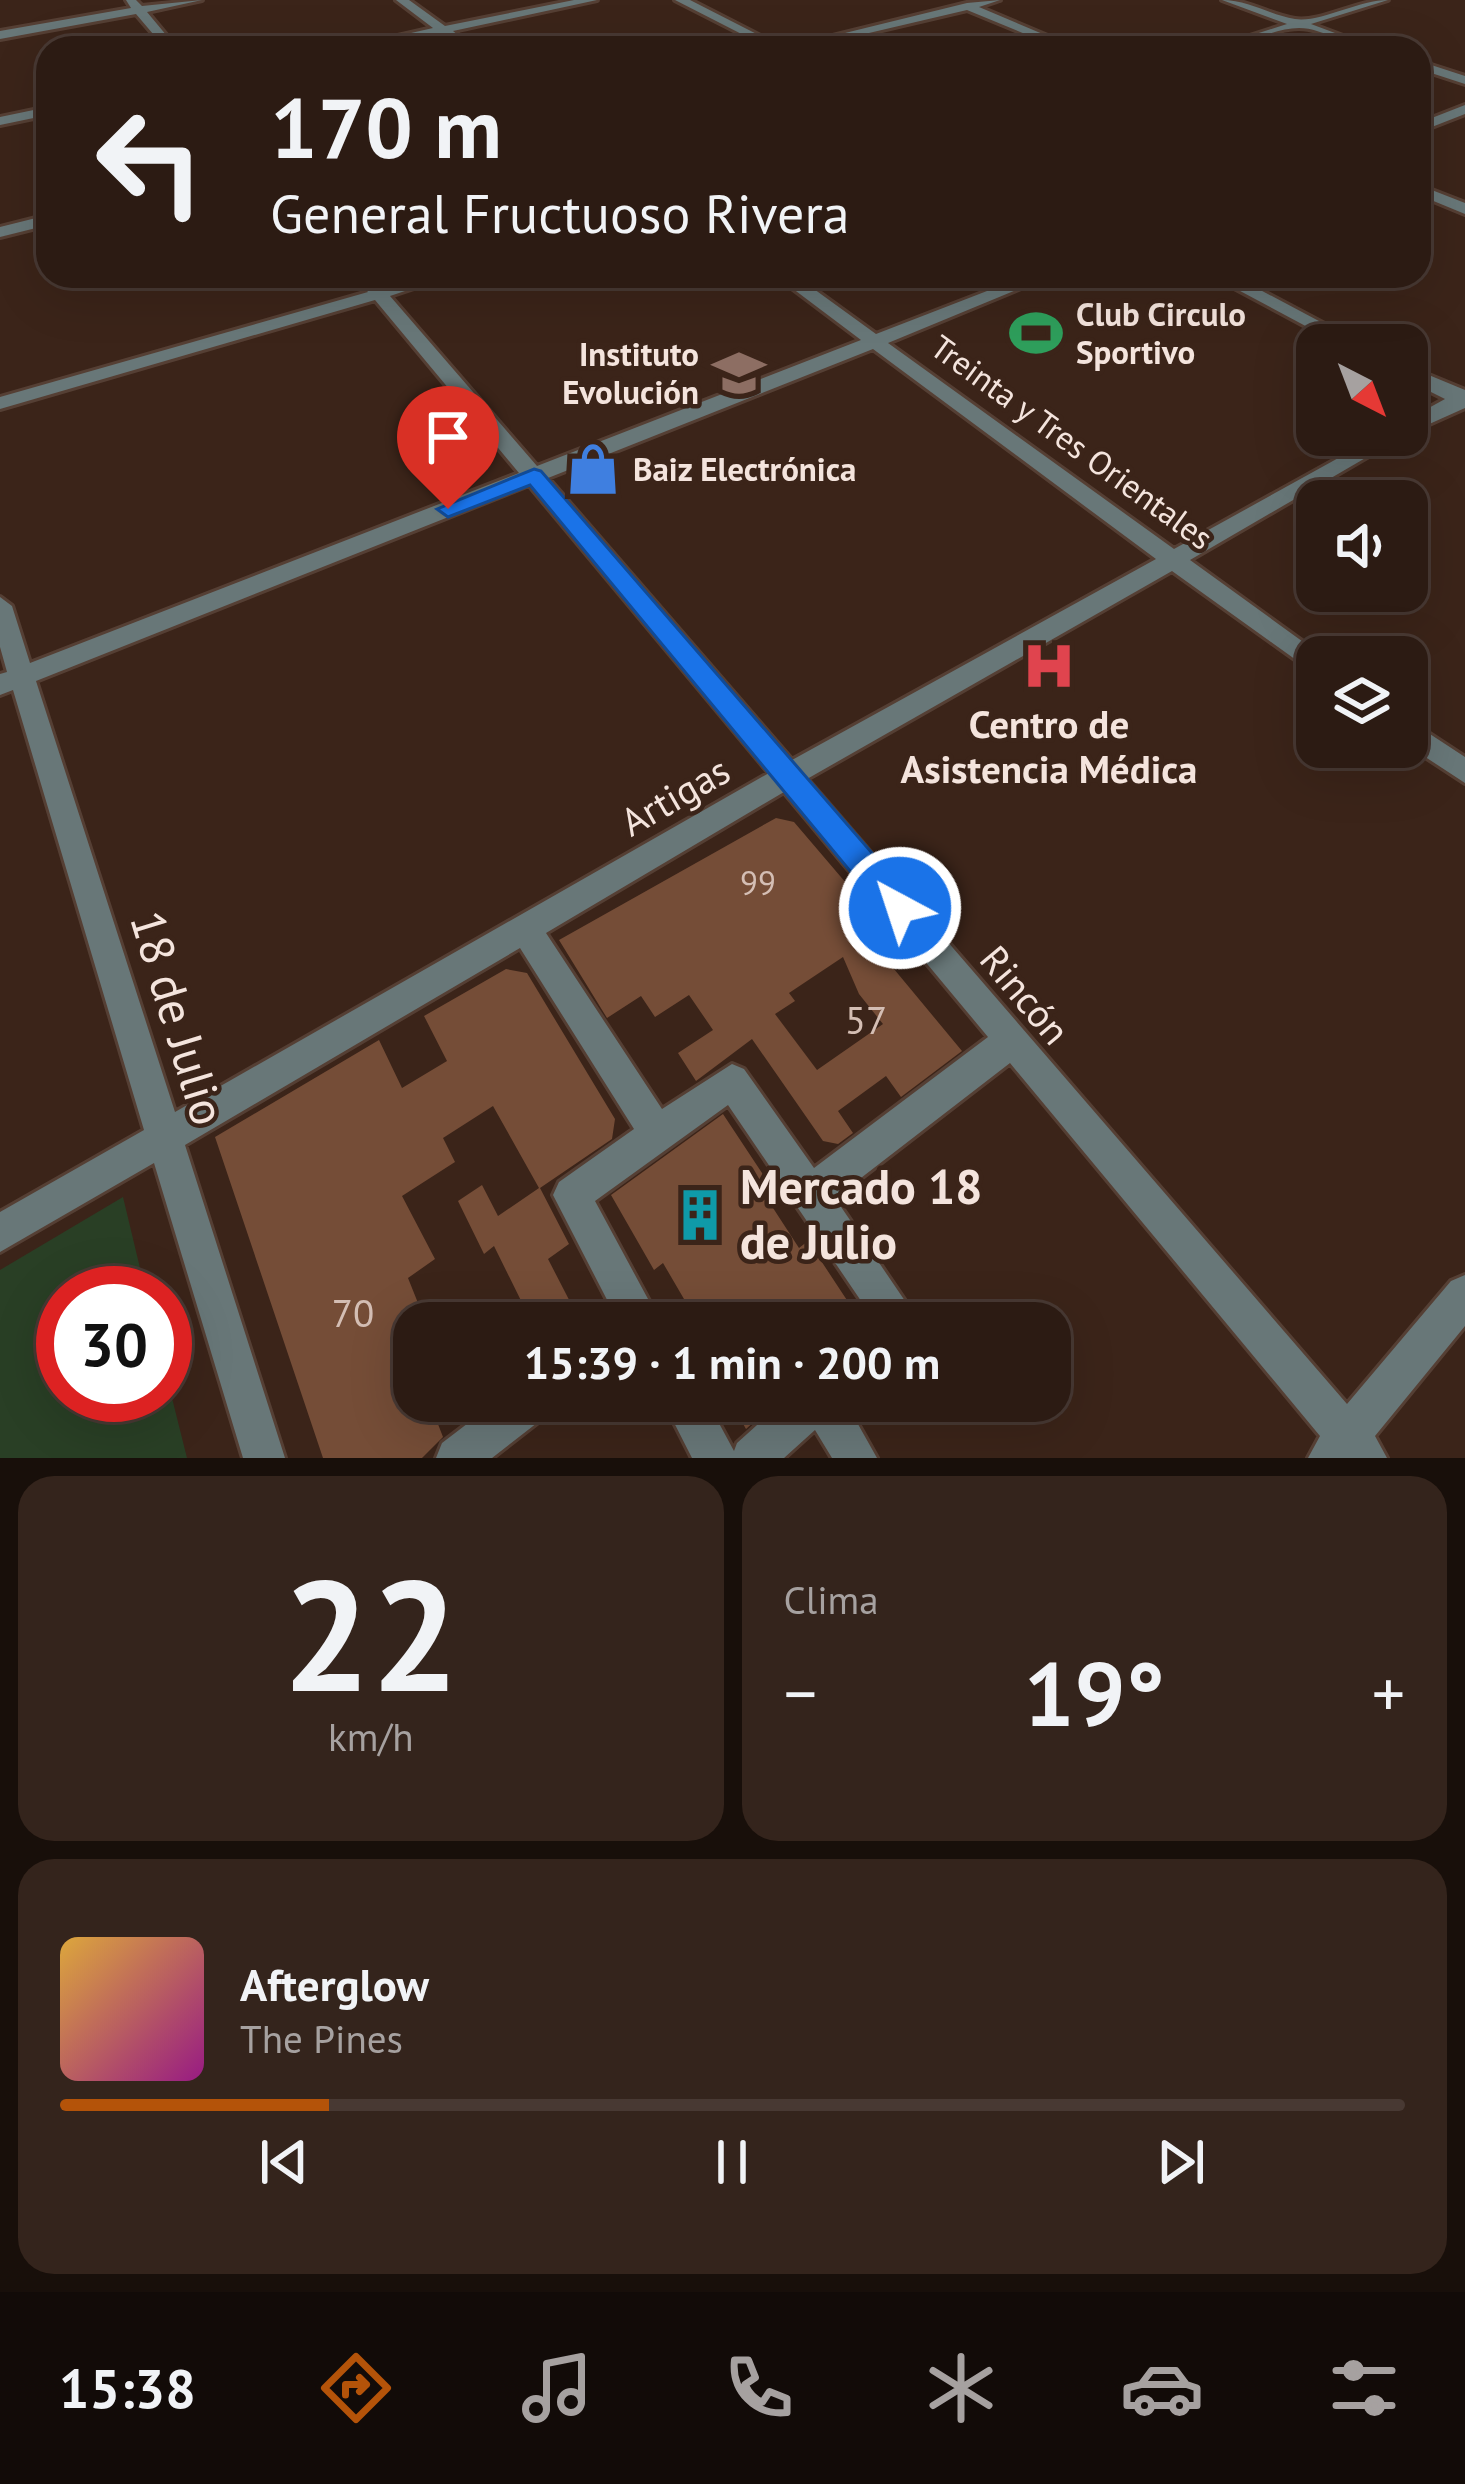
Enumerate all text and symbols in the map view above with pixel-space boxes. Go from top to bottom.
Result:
text: 170 m [270,72,502,181]
icon: left [72,84,228,240]
text: General Fructuoso Rivera [270,178,850,248]
place label: Club Circulo Sportivo [1076,292,1246,373]
sports icon: Club Circulo Sportivo [1007,304,1065,362]
north arrow [1296,324,1428,456]
map controls [1296,324,1428,768]
street label: Treinta y Tres Orientales [923,325,1222,558]
place label: Instituto Evolución [562,332,699,413]
school or university icon: Instituto Evolución [710,344,768,402]
pin [397,386,499,509]
icon: arrive [415,404,481,470]
shop icon: Baiz Electrónica [564,440,622,498]
place label: Baiz Electrónica [633,447,856,490]
button: sound [1296,480,1428,612]
button: layers [1296,636,1428,768]
hospital icon: Centro de Asistencia Médica [1020,637,1078,695]
place label: Centro de Asistencia Médica [901,698,1197,794]
street label: Artigas [611,744,738,847]
position arrow [837,845,963,971]
house number: 99 [740,860,776,903]
street label: 18 de Julio [117,903,241,1132]
street label: Rincón [969,935,1082,1055]
house number: 57 [845,994,887,1045]
place label: Mercado 18 de Julio [740,1155,982,1272]
building icon: Mercado 18 de Julio [671,1186,729,1244]
speed limit sign: 30 [36,1266,192,1422]
house number: 70 [332,1287,374,1338]
text: 15:39 · 1 min · 200 m [524,1333,940,1391]
text: 22 [282,1532,459,1734]
text: Clima [784,1574,879,1625]
text: 19° [1024,1634,1165,1751]
text: − [784,1650,817,1735]
text: + [1372,1650,1405,1735]
text: km/h [328,1711,414,1762]
text: Afterglow [240,1955,429,2013]
text: The Pines [240,2013,403,2064]
icon: previous [251,2129,317,2195]
icon: pause [699,2129,765,2195]
icon: next [1148,2129,1214,2195]
icon: directions [314,2346,398,2430]
icon: music [515,2346,599,2430]
icon: phone [717,2346,801,2430]
icon: climate [919,2346,1003,2430]
icon: car [1120,2346,1204,2430]
icon: filters [1322,2346,1406,2430]
text: 15:38 [59,2353,196,2423]

